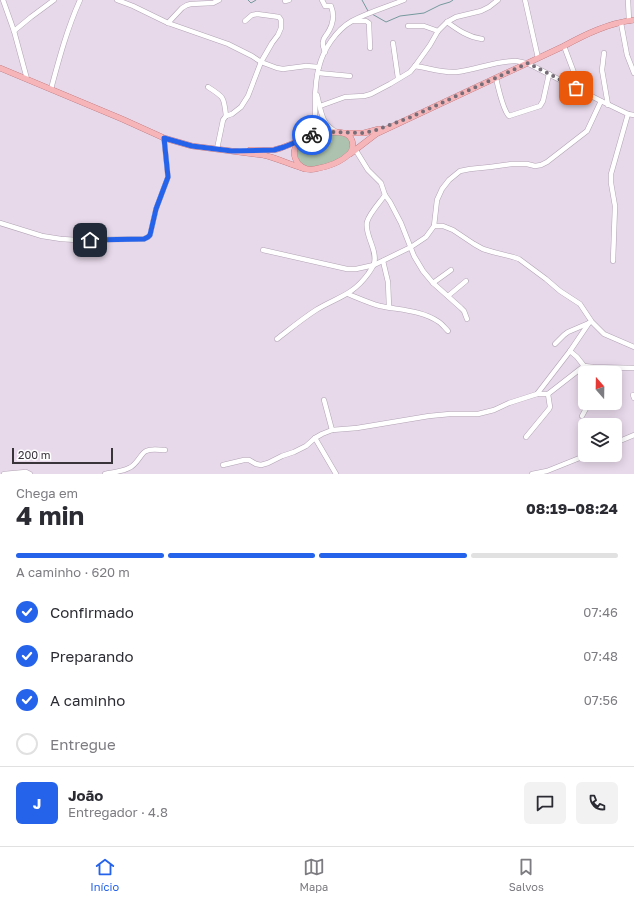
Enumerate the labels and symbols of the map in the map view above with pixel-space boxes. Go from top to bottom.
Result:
pin [559,71,593,105]
courier [292,115,332,155]
pin [73,223,107,257]
north arrow [578,366,622,410]
scale bar [12,446,113,465]

